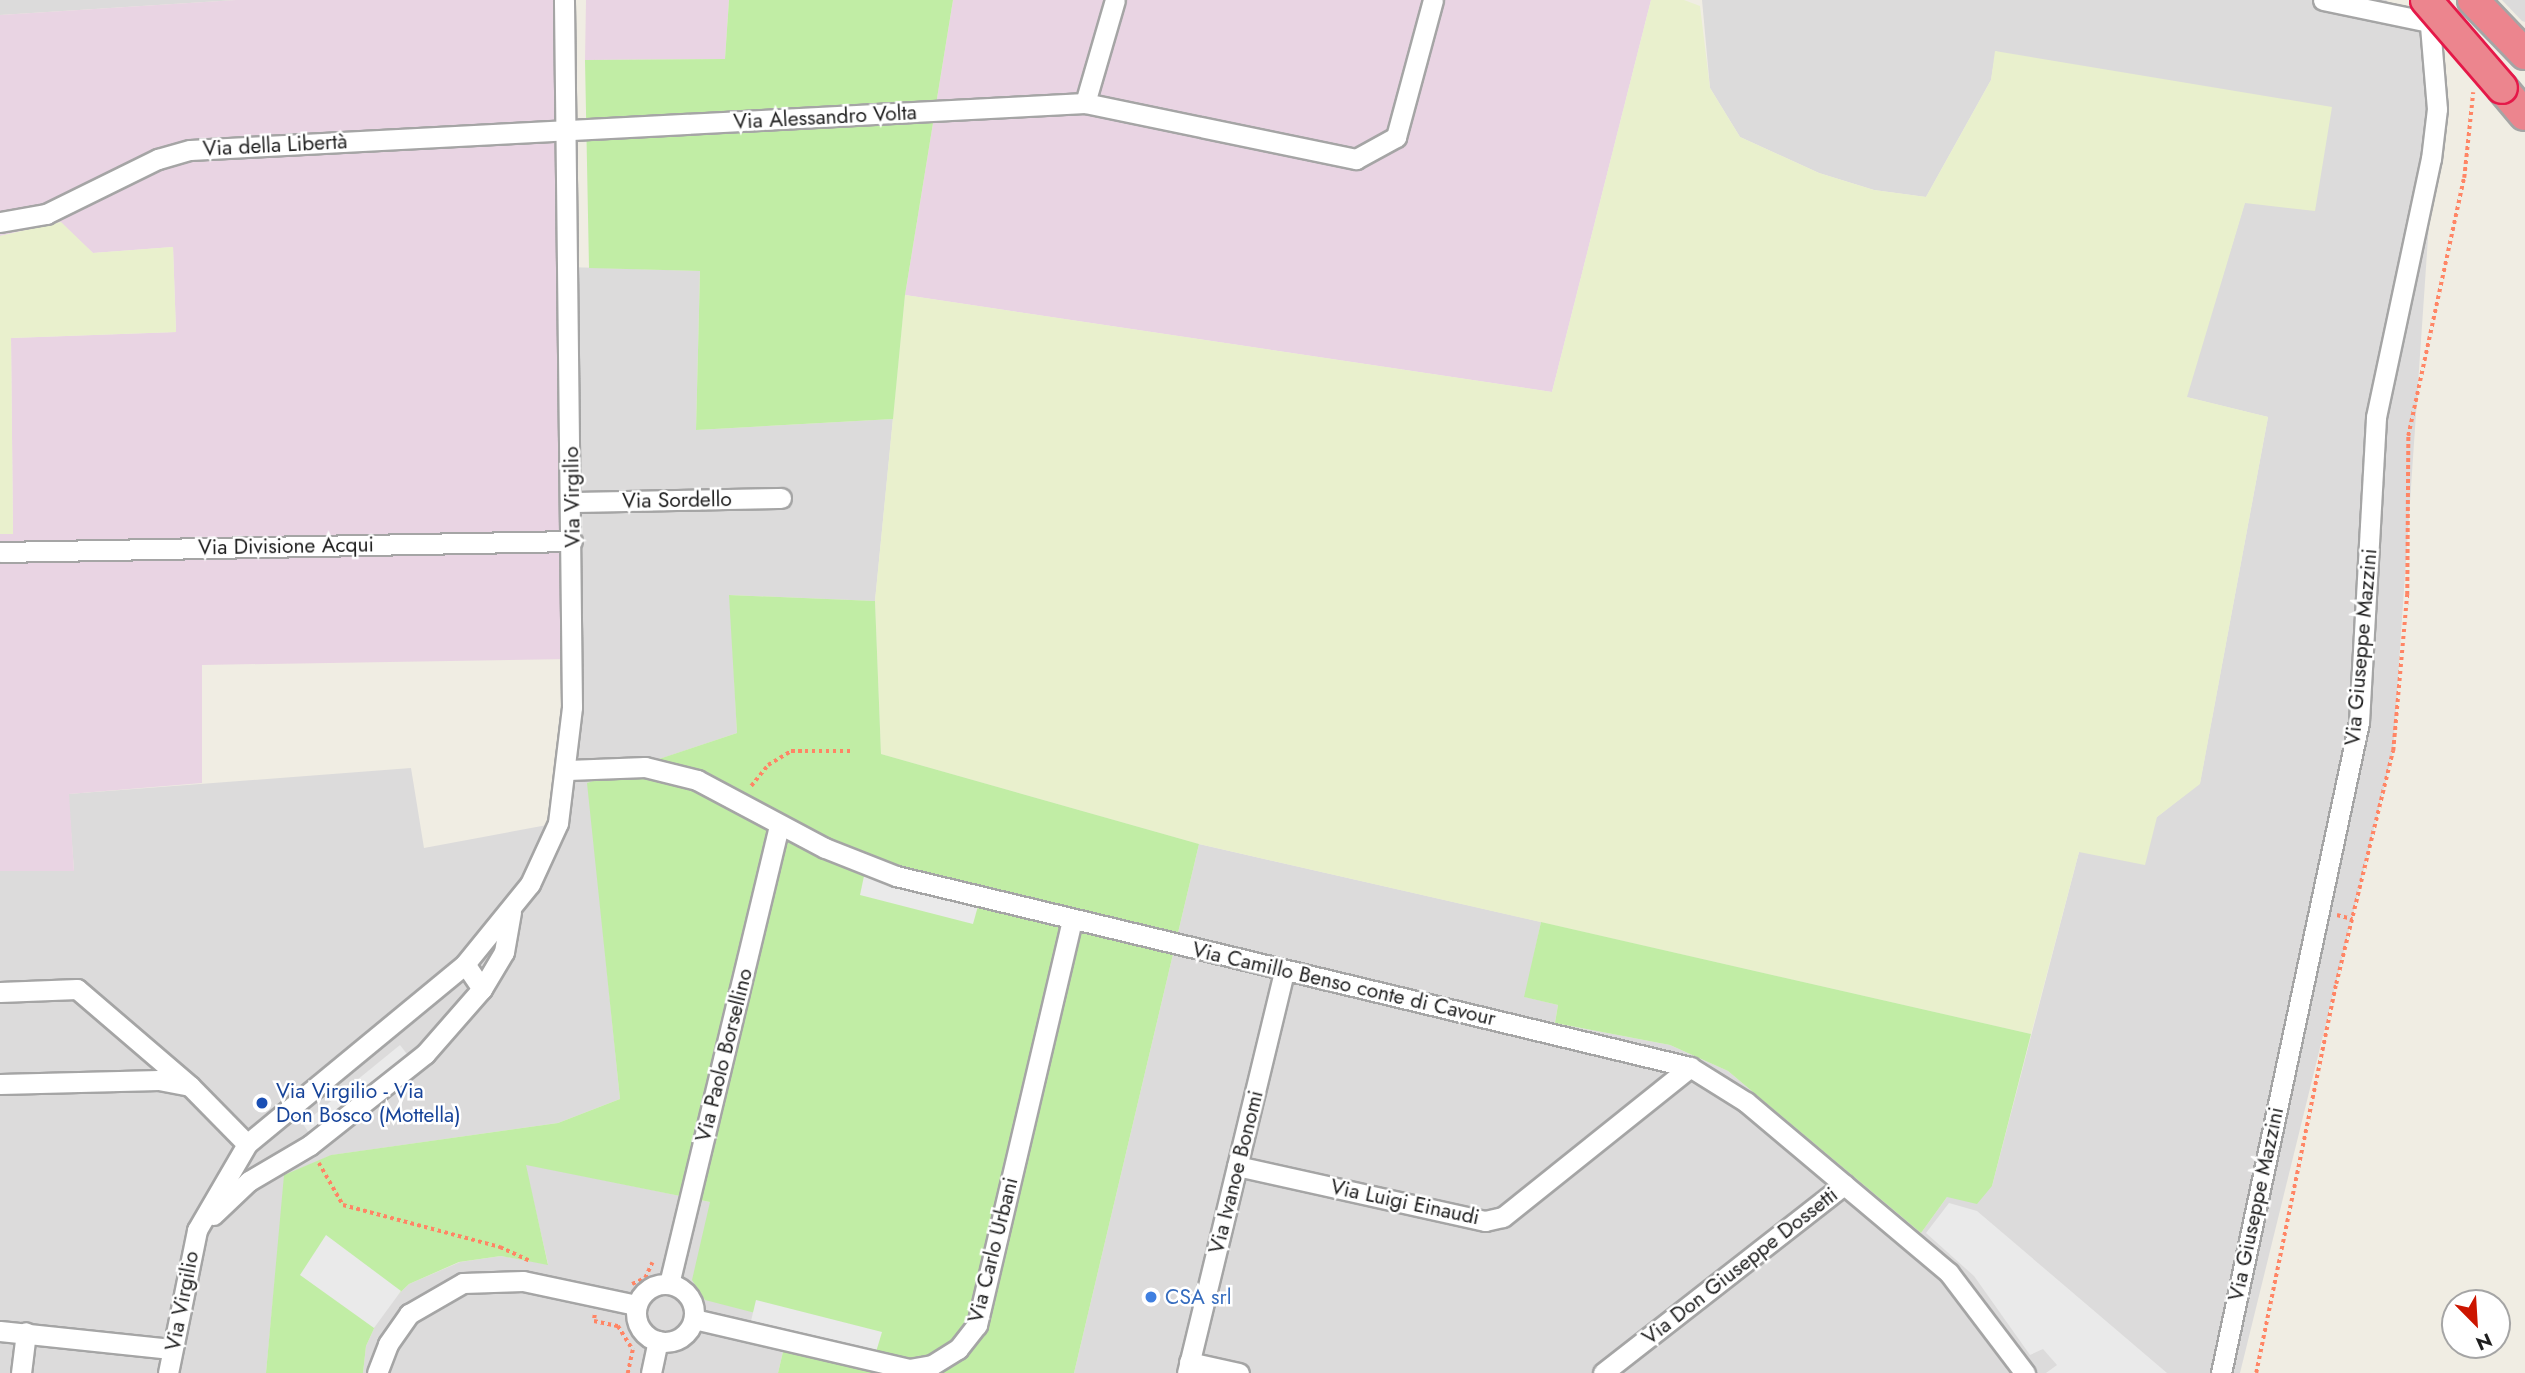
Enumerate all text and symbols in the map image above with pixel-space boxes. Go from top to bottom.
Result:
street label: Via Alessandro Volta [733,100,917,134]
street label: Via della Libertà [202,129,348,161]
street label: Via Virgilio [559,446,585,548]
street label: Via Sordello [622,486,732,514]
street label: Via Divisione Acqui [198,532,374,560]
street label: Via Giuseppe Mazzini [2340,547,2382,747]
street label: Via Camillo Benso conte di Cavour [1190,937,1498,1031]
street label: Via Paolo Borsellino [690,966,758,1144]
place label: Via Virgilio - Via Don Bosco (Mottella) [276,1078,461,1128]
street label: Via Ivanoe Bonomi [1204,1088,1268,1256]
marker: Via Virgilio - Via Don Bosco (Mottella) [254,1095,270,1111]
street label: Via Giuseppe Mazzini [2223,1105,2289,1303]
street label: Via Luigi Einaudi [1328,1174,1482,1230]
street label: Via Carlo Urbani [963,1175,1023,1325]
street label: Via Don Giuseppe Dossetti [1637,1182,1843,1350]
street label: Via Virgilio [160,1249,204,1353]
place label: CSA srl [1165,1284,1232,1310]
marker: CSA srl [1143,1289,1159,1305]
north arrow [2441,1289,2511,1359]
text: N [2472,1326,2496,1357]

